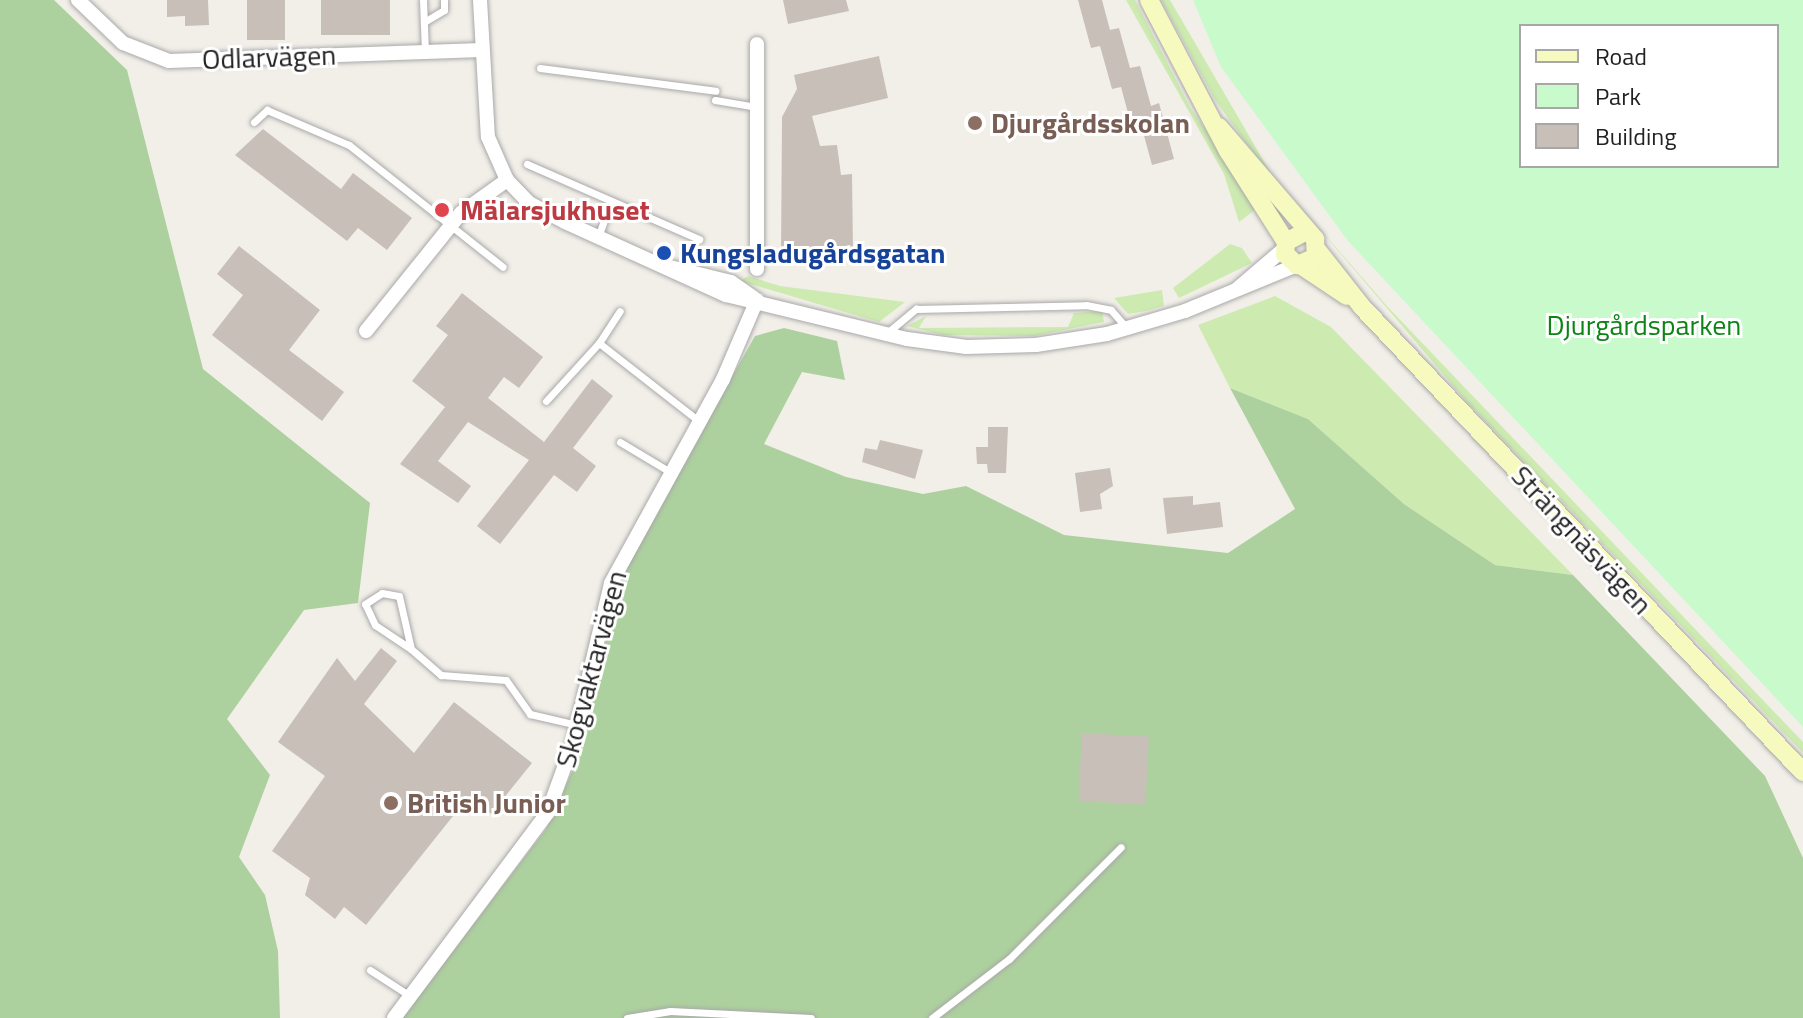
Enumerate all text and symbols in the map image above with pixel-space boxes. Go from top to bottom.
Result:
legend [1519,24,1779,168]
street label: Odlarvägen [201,38,337,76]
text: Road [1595,38,1647,74]
text: Park [1595,78,1641,114]
place label: Djurgårdsskolan [991,106,1190,140]
marker: Djurgårdsskolan [966,114,984,132]
text: Building [1595,118,1677,154]
place label: Mälarsjukhuset [460,193,650,227]
marker: Mälarsjukhuset [431,199,453,221]
place label: Kungsladugårdsgatan [680,236,945,270]
marker: Kungsladugårdsgatan [655,244,673,262]
park label: Djurgårdsparken [1547,308,1741,342]
street label: Strängnäsvägen [1505,459,1659,621]
street label: Skogvaktarvägen [549,567,633,771]
place label: British Junior [407,786,566,820]
marker: British Junior [382,794,400,812]

